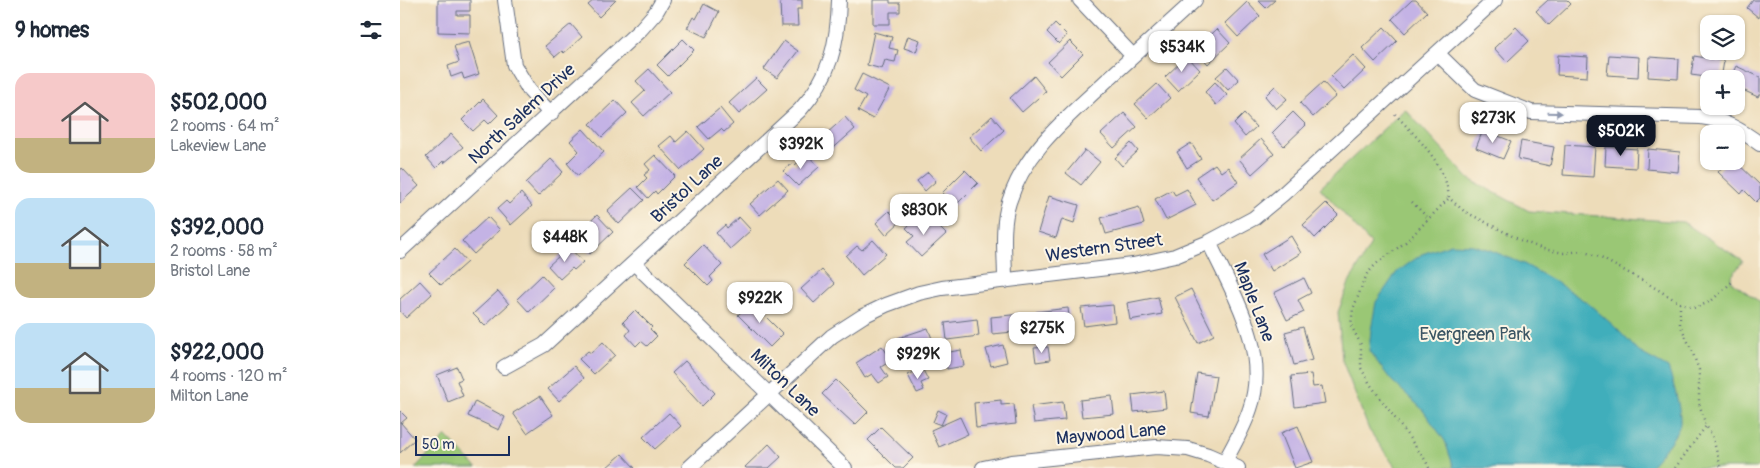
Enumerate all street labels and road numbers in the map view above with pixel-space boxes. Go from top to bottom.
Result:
street label: North Salem Drive [464,58,580,169]
street label: Bristol Lane [646,150,728,228]
street label: Western Street [1044,228,1165,268]
street label: Maple Lane [1228,259,1280,345]
street label: Milton Lane [745,344,825,422]
street label: Maywood Lane [1055,418,1167,450]

